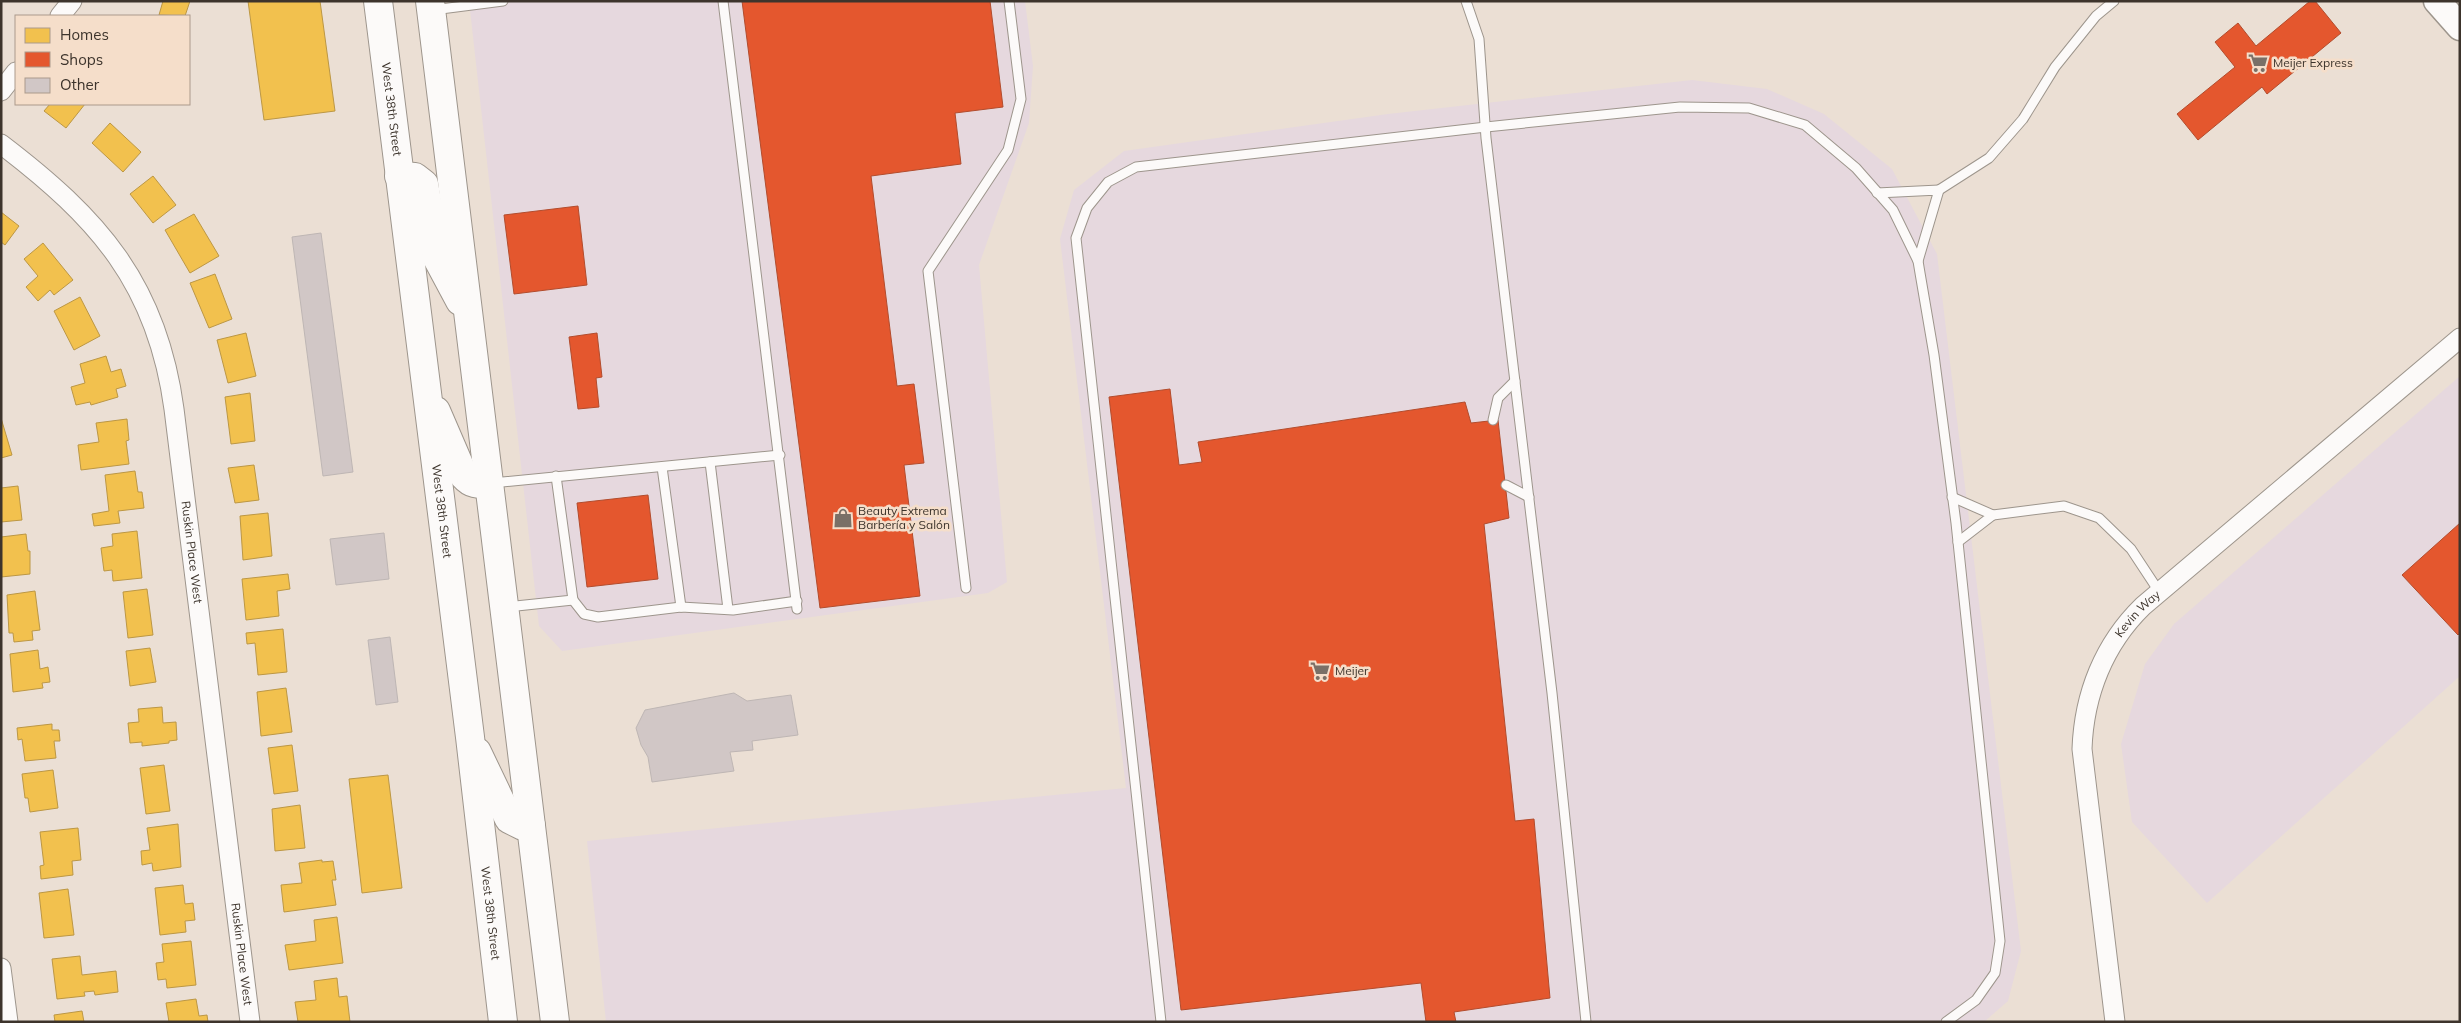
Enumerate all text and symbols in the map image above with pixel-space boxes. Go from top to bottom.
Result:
legend [15,15,190,105]
text: Homes [60,25,109,44]
text: Shops [60,50,103,69]
supermarket icon: Meijer Express [2247,52,2269,74]
place label: Meijer Express [2273,55,2353,70]
street label: West 38th Street [379,61,405,157]
text: Other [60,75,100,94]
street label: West 38th Street [429,463,456,559]
street label: Ruskin Place West [178,500,206,604]
place label: Beauty Extrema Barbería y Salón [858,503,950,532]
shop icon: Beauty Extrema Barbería y Salón [832,507,854,529]
street label: Kevin Way [2111,586,2164,640]
supermarket icon: Meijer [1309,660,1331,682]
place label: Meijer [1335,663,1369,678]
street label: West 38th Street [478,865,504,961]
street label: Ruskin Place West [228,902,256,1006]

